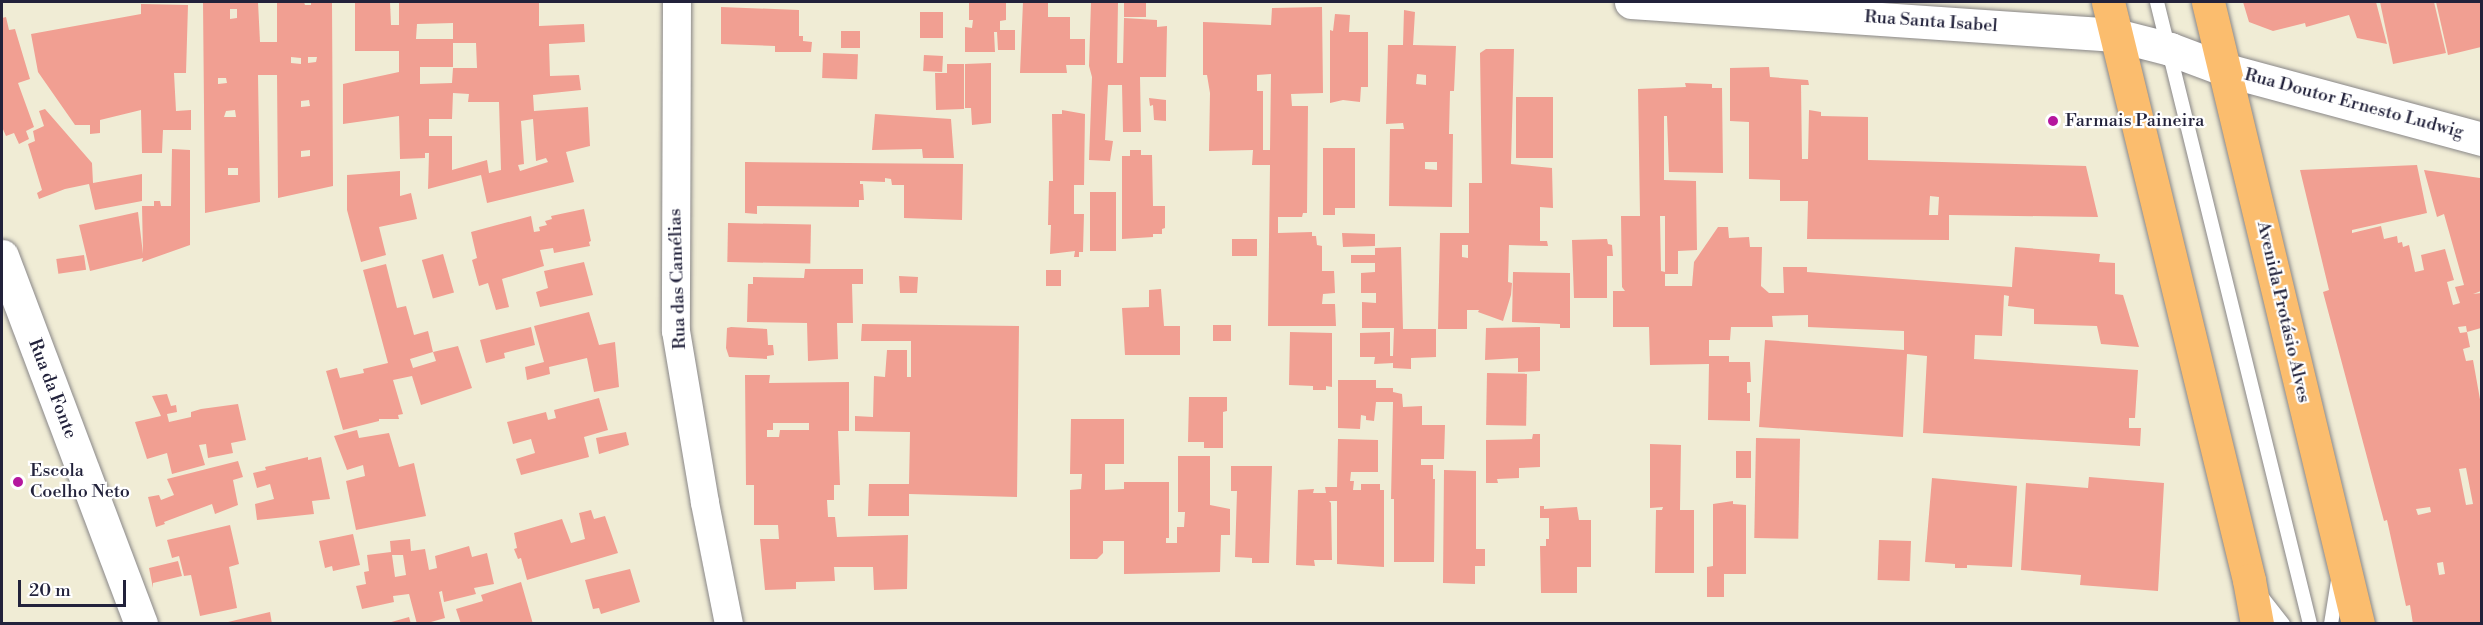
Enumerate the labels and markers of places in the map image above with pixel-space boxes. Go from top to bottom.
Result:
place label: Farmais Paineira [2065,110,2204,132]
marker: Farmais Paineira [2046,114,2060,128]
place label: Escola Coelho Neto [30,461,130,504]
marker: Escola Coelho Neto [11,475,25,489]

